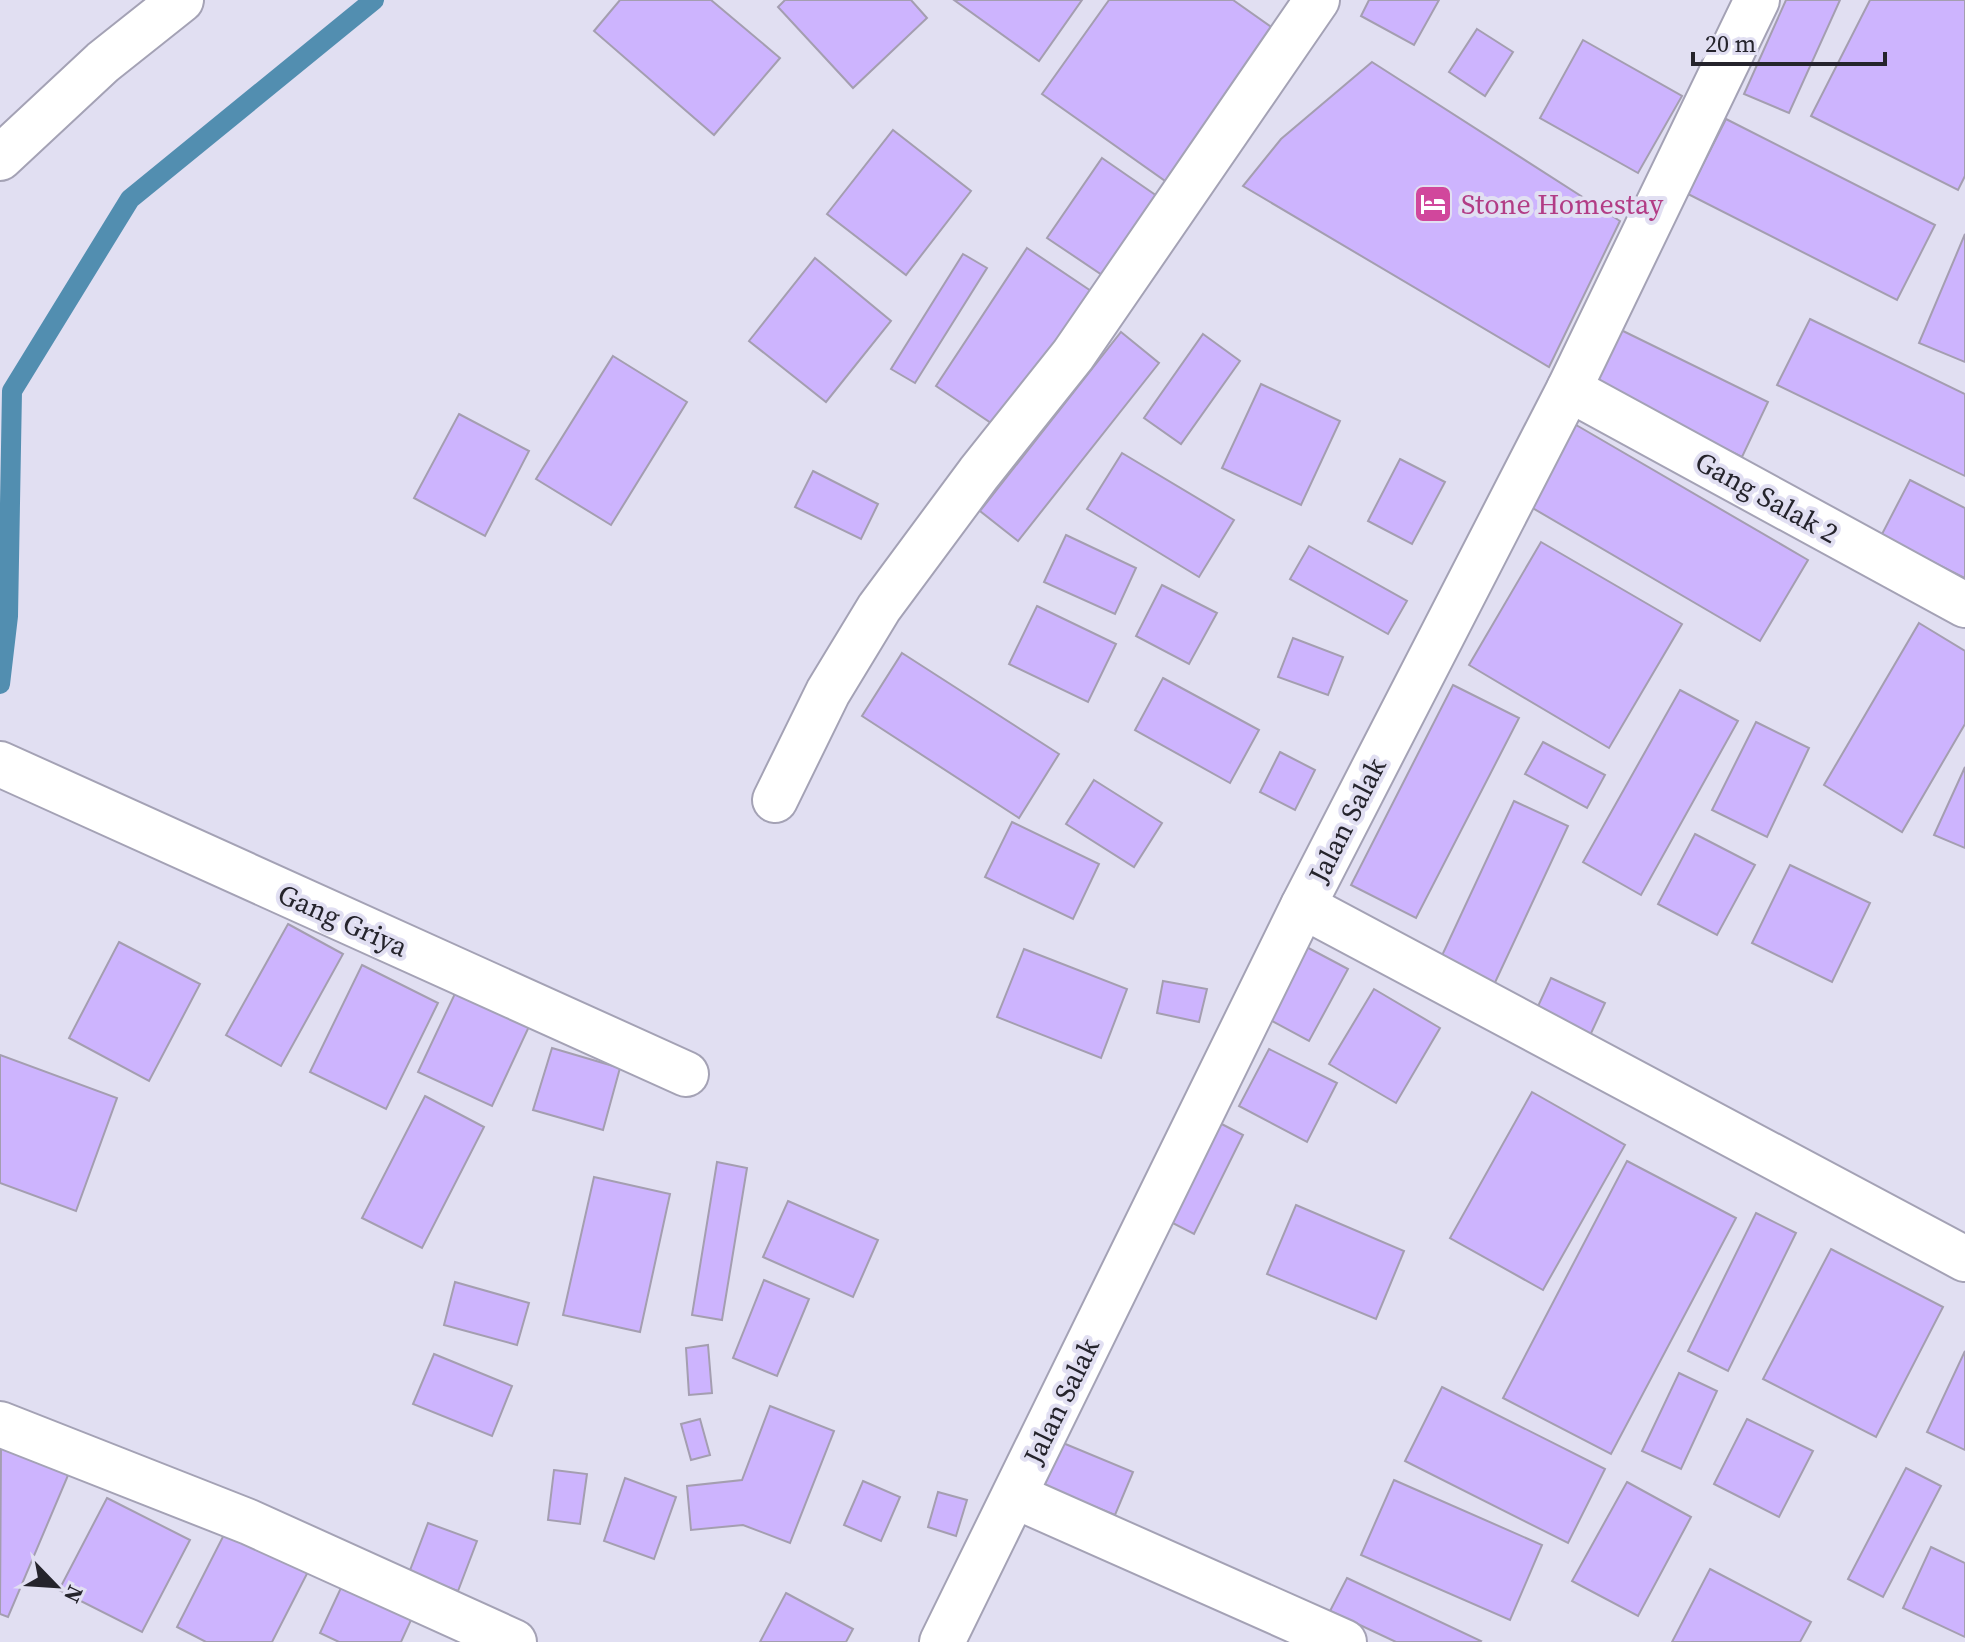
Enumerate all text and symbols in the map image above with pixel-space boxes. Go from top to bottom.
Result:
scale bar [1693,16,1885,66]
text: 20 m [1705,27,1756,60]
hotel icon: Stone Homestay [1412,183,1454,225]
place label: Stone Homestay [1461,185,1664,223]
street label: Gang Salak 2 [1689,442,1845,552]
street label: Jalan Salak [1299,750,1395,890]
street label: Gang Griya [272,875,415,966]
street label: Jalan Salak [1014,1331,1108,1471]
north arrow [16,1546,96,1626]
text: N [57,1581,91,1608]

